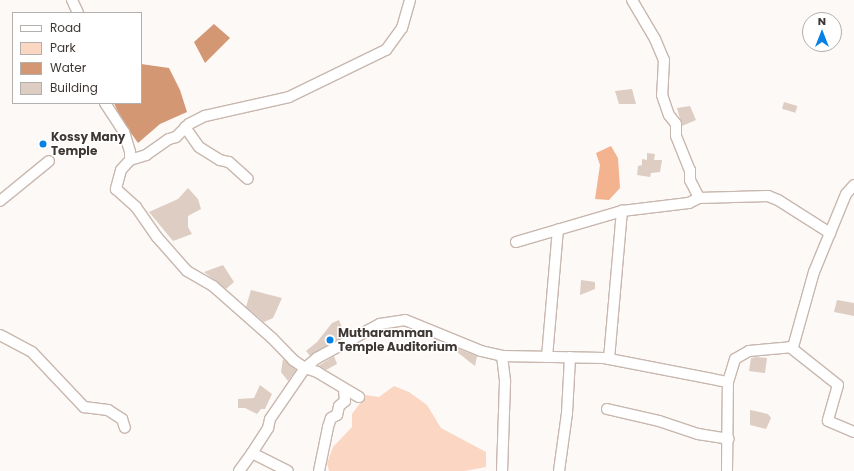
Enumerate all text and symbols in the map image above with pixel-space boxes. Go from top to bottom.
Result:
legend [12,12,142,104]
north arrow [802,12,842,52]
text: N [818,13,826,29]
text: Road [50,19,81,36]
text: Park [50,39,76,56]
text: Water [50,59,86,76]
text: Building [50,79,98,96]
place label: Kossy Many Temple [51,130,125,158]
marker: Kossy Many Temple [38,139,48,149]
place label: Mutharamman Temple Auditorium [338,326,457,354]
marker: Mutharamman Temple Auditorium [325,335,335,345]

